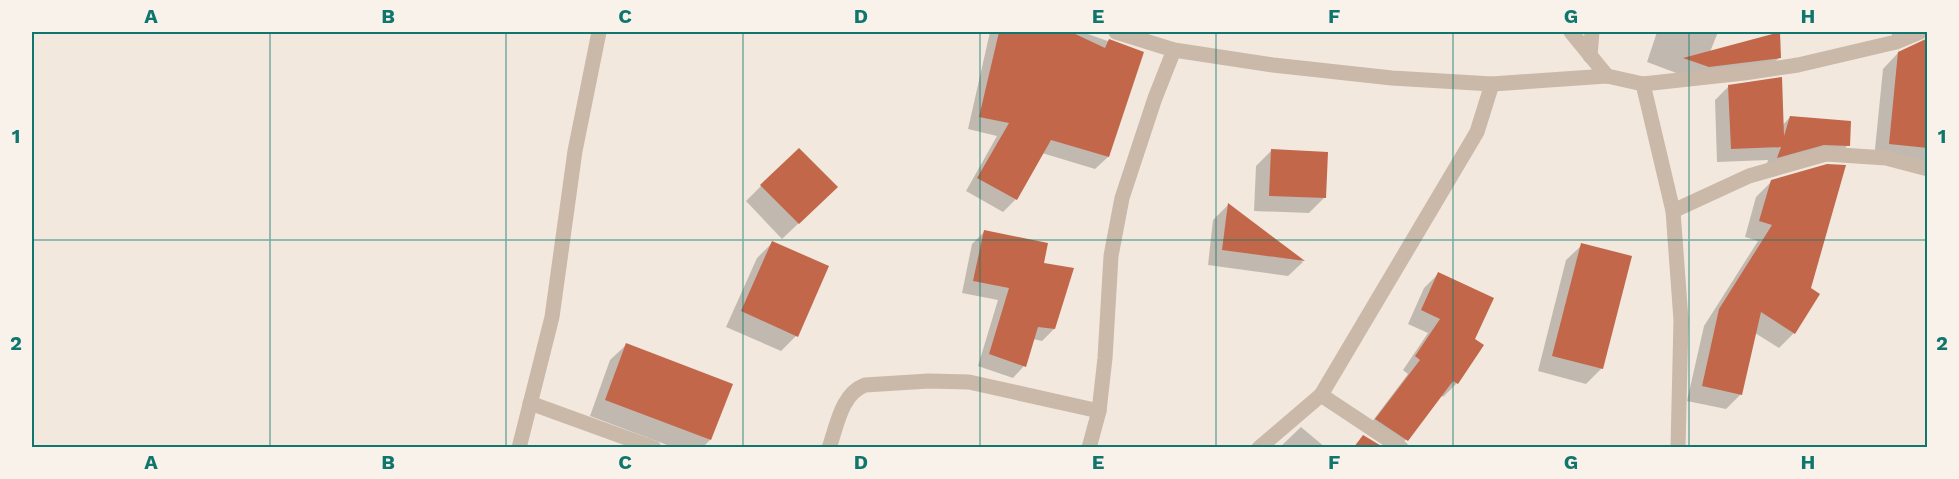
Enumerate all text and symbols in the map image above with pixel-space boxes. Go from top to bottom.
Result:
text: A [144,4,158,28]
text: B [381,4,395,28]
text: C [618,4,632,28]
text: D [854,4,868,28]
text: E [1092,4,1104,28]
text: F [1328,4,1340,28]
text: G [1564,4,1578,28]
text: H [1801,4,1815,28]
text: 1 [12,124,20,148]
text: 1 [1938,124,1946,148]
text: 2 [10,331,22,355]
text: 2 [1936,331,1948,355]
text: A [144,450,158,474]
text: B [381,450,395,474]
text: C [618,450,632,474]
text: D [854,450,868,474]
text: E [1092,450,1104,474]
text: F [1328,450,1340,474]
text: G [1564,450,1578,474]
text: H [1801,450,1815,474]

